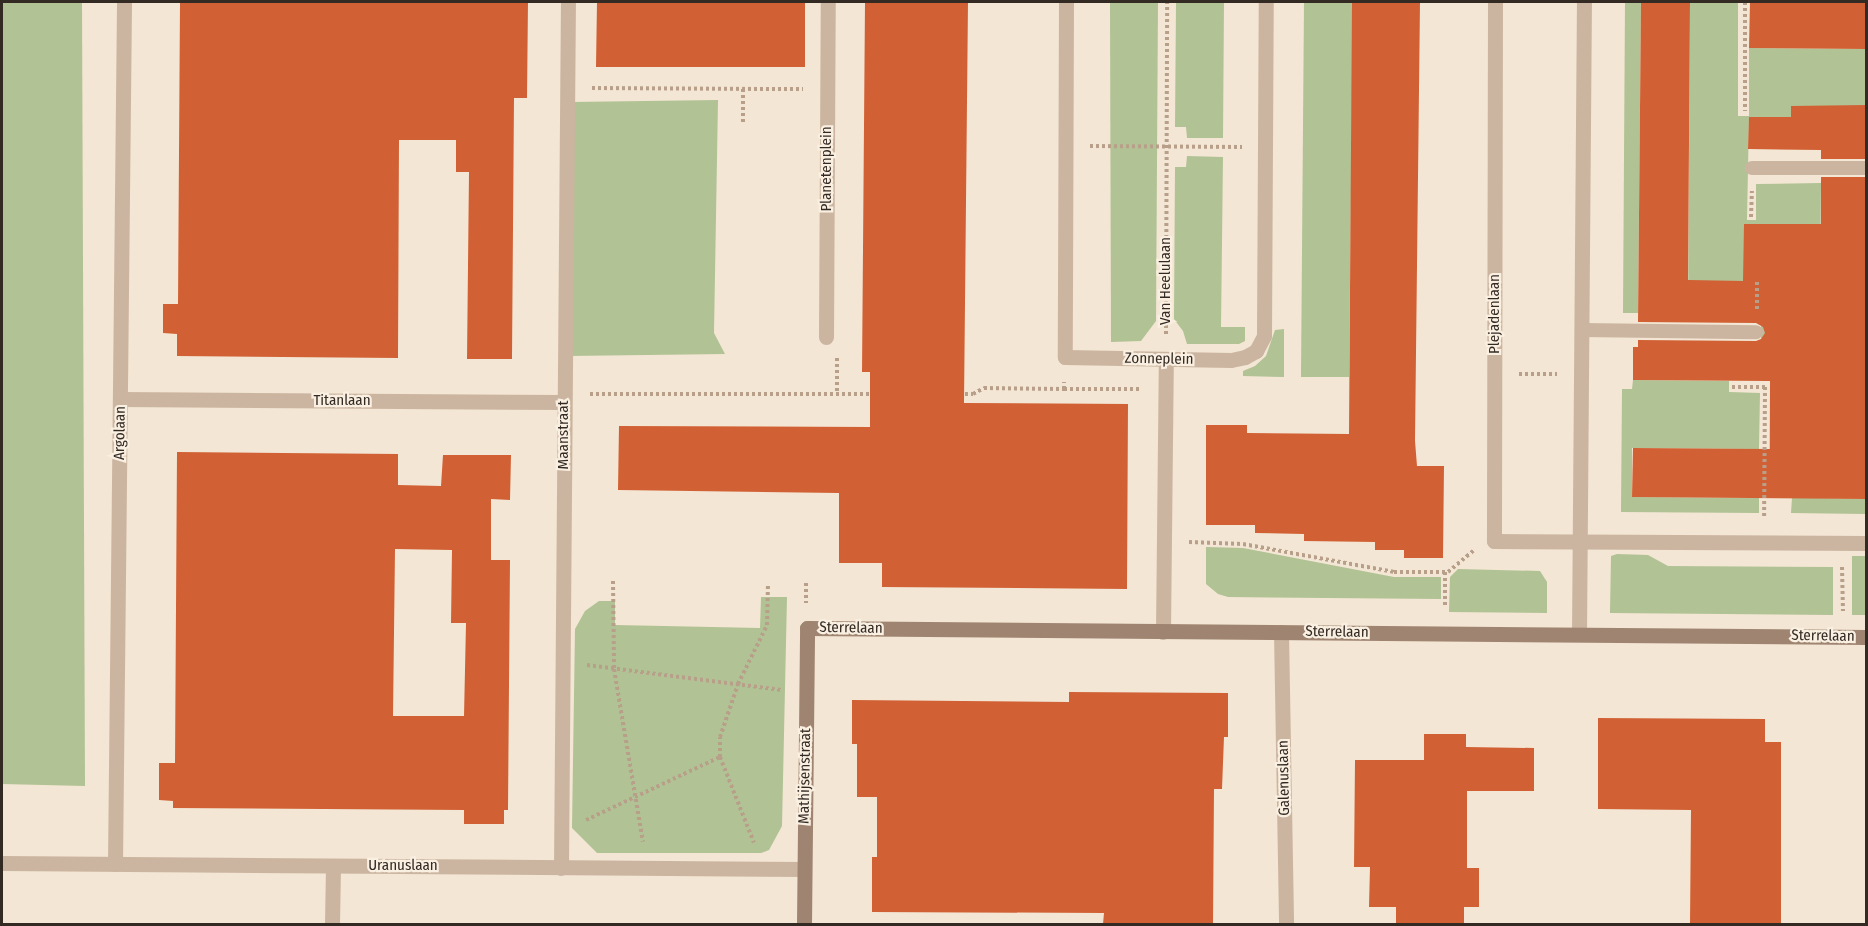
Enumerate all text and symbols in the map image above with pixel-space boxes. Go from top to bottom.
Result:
street label: Planetenplein [818,126,836,212]
street label: Van Heelulaan [1157,237,1175,325]
street label: Plejadenlaan [1486,274,1504,354]
street label: Zonneplein [1124,349,1194,369]
street label: Titanlaan [313,392,371,410]
street label: Maanstraat [555,401,573,469]
street label: Argolaan [111,406,129,460]
street label: Sterrelaan [819,618,883,638]
street label: Sterrelaan [1305,622,1369,642]
street label: Sterrelaan [1791,626,1855,646]
street label: Mathijsenstraat [795,728,815,824]
street label: Galenuslaan [1274,740,1294,816]
street label: Uranuslaan [368,857,438,875]

